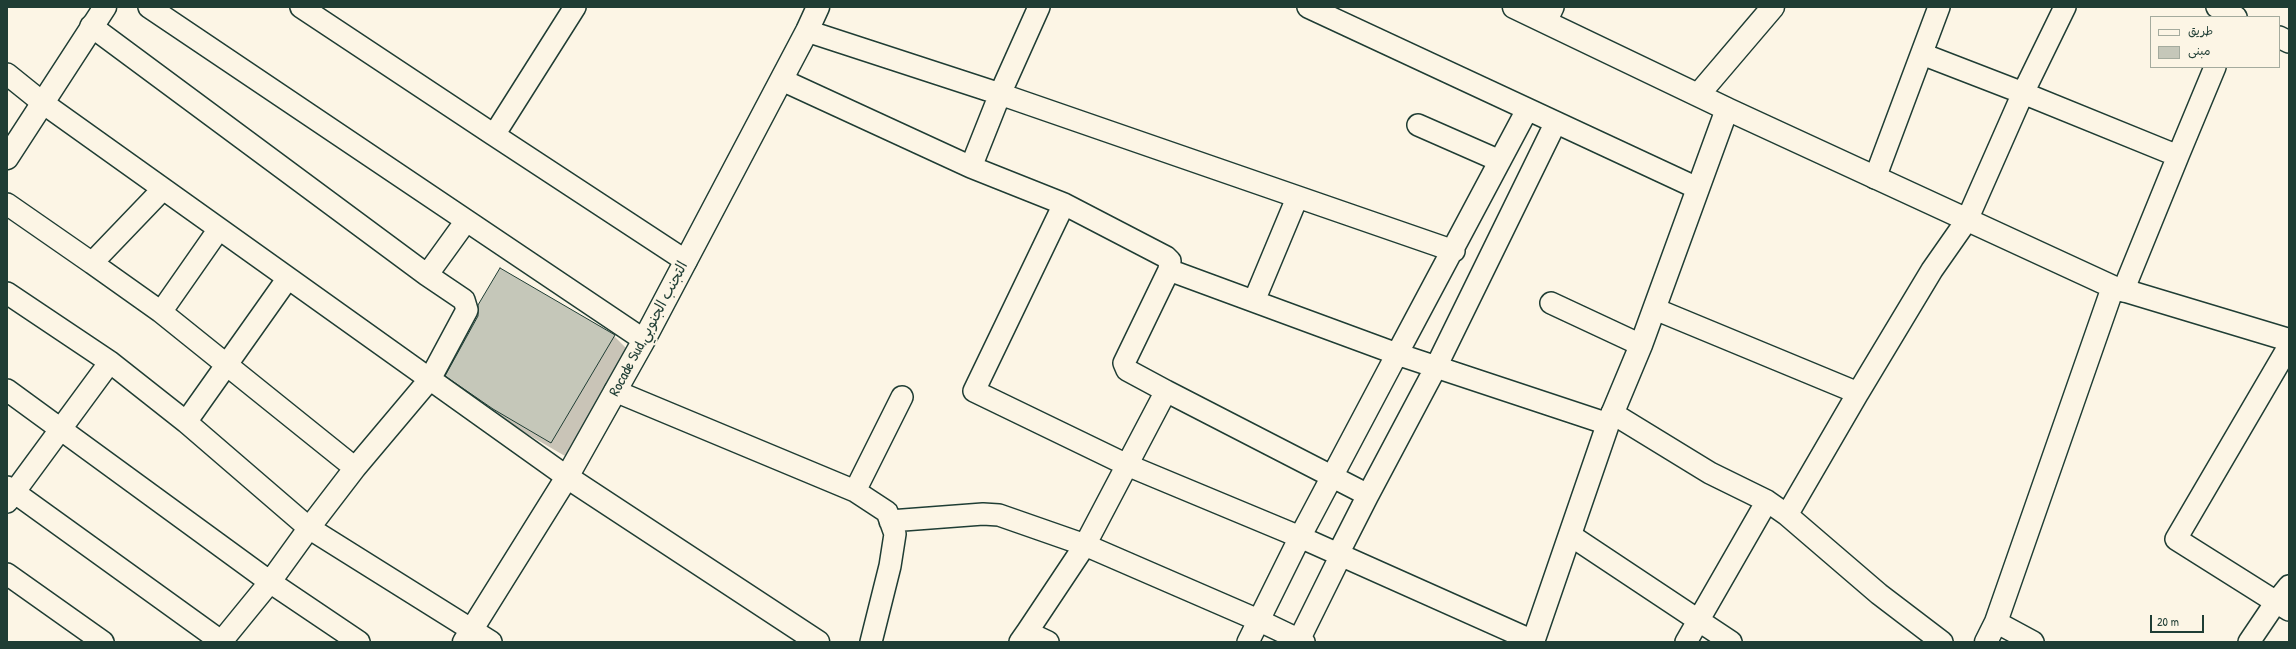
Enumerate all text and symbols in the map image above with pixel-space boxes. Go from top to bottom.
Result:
legend [2150,16,2280,68]
text: طريق [2188,22,2213,39]
text: مبنى [2188,42,2211,59]
street label: Rocade Sud,التجنب الجنوبي [606,258,692,400]
scale bar [2152,607,2206,633]
text: 20 m [2157,613,2179,630]

